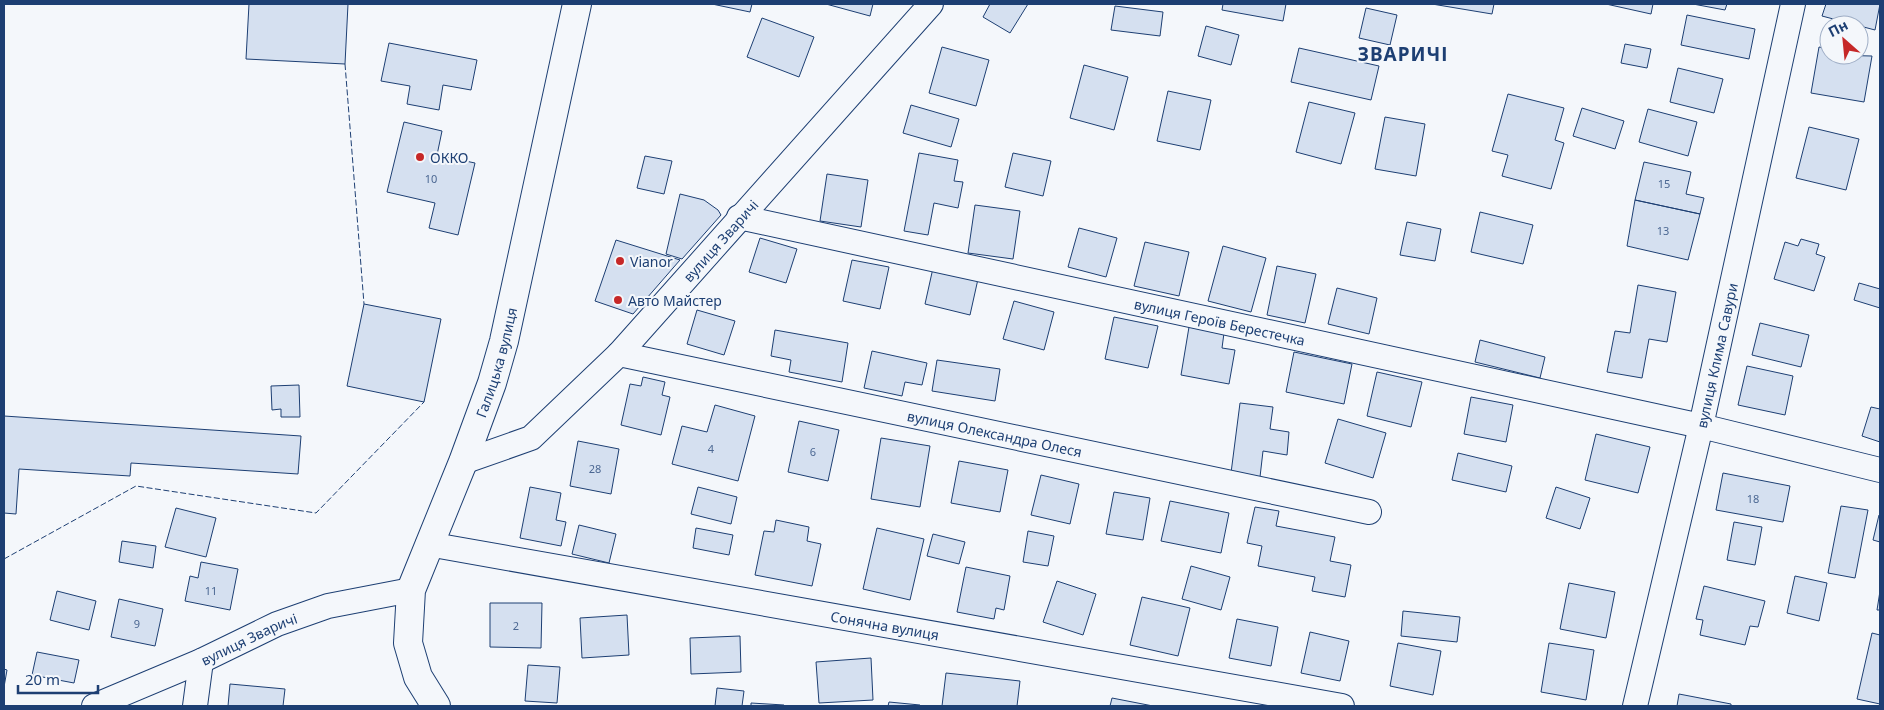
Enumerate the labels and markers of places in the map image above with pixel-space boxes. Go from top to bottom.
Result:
place label: ОККО [430,148,469,167]
marker: ОККО [414,151,426,163]
place label: Vianor [630,252,673,271]
marker: Vianor [614,255,626,267]
place label: Авто Майстер [628,291,722,310]
marker: Авто Майстер [612,294,624,306]

